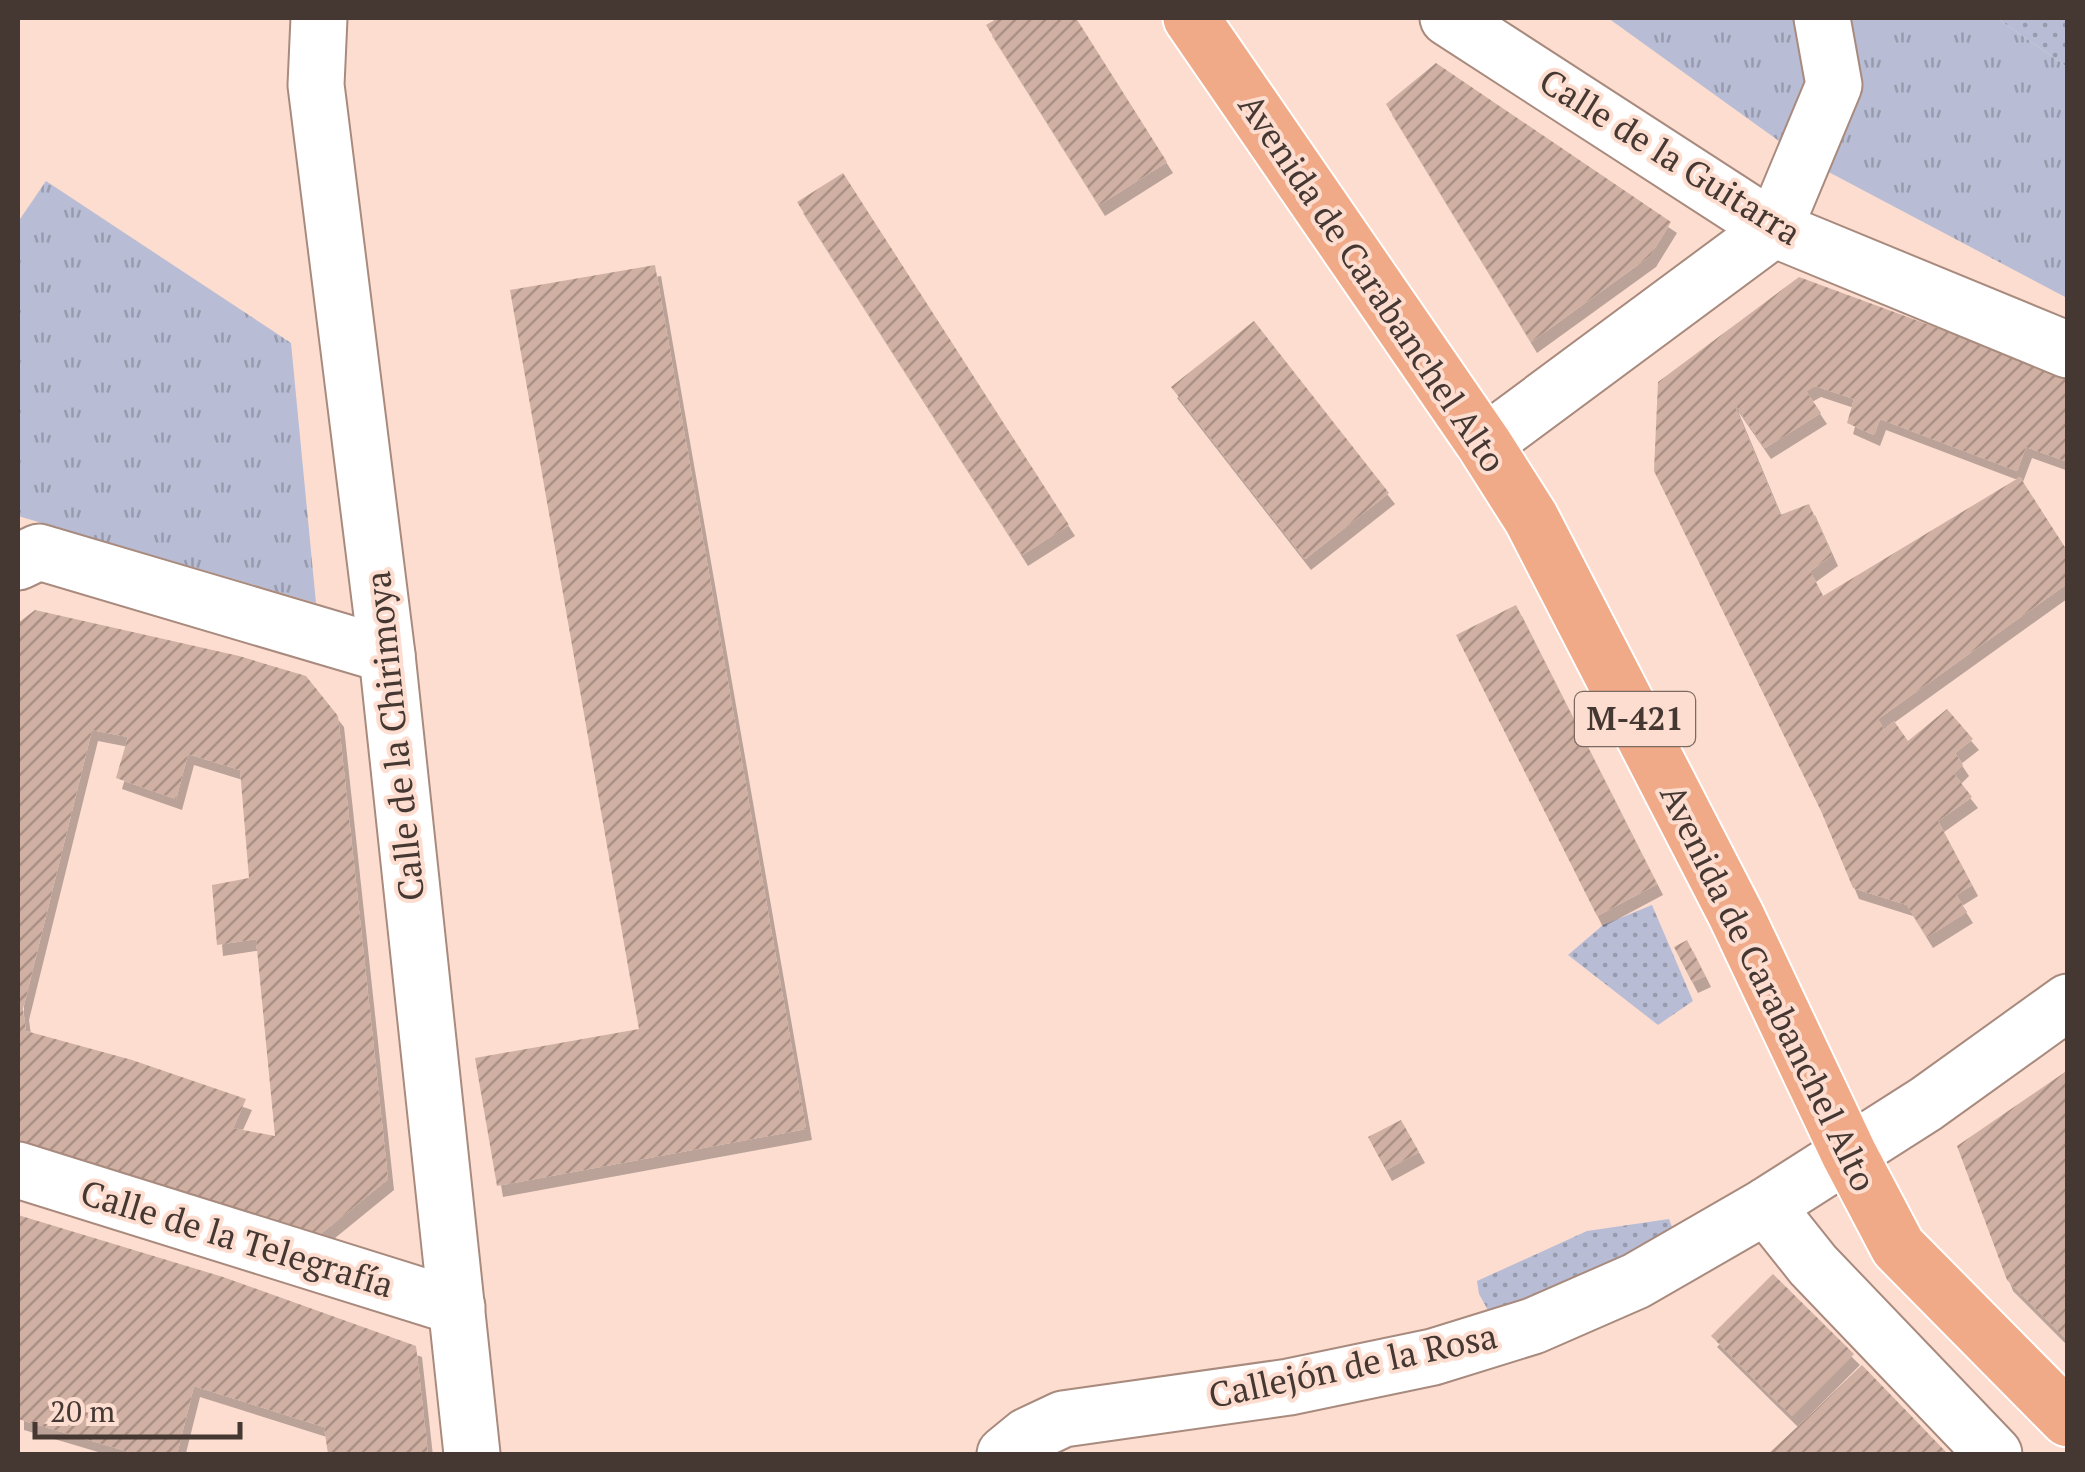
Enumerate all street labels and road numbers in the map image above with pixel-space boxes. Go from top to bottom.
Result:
street label: Calle de la Guitarra [1531,57,1810,255]
street label: Avenida de Carabanchel Alto [1229,84,1517,481]
street label: Calle de la Chirimoya [354,569,434,903]
road number: M-421 [1575,692,1695,746]
street label: Avenida de Carabanchel Alto [1650,777,1888,1199]
street label: Calle de la Telegrafía [75,1169,399,1307]
street label: Callejón de la Rosa [1204,1312,1501,1418]

